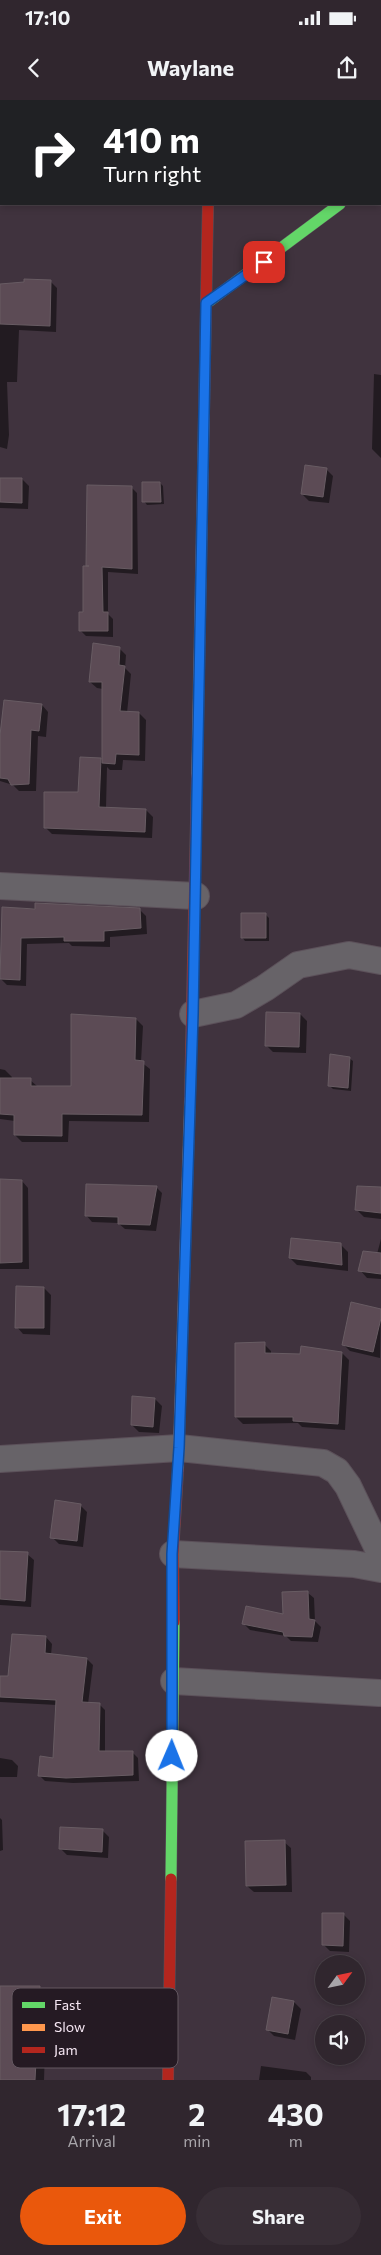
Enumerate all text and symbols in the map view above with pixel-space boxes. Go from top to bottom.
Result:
text: 17:10 [25,6,70,29]
icon: back [20,54,48,82]
text: Waylane [147,54,234,81]
icon: share [333,54,361,82]
text: 410 m [103,117,200,160]
icon: right [20,120,85,185]
text: Turn right [103,160,201,187]
pin [243,241,285,283]
icon: arrive [250,248,278,276]
position arrow [145,1729,197,1781]
north arrow [315,1955,365,2005]
map controls [315,1955,365,2065]
legend [12,1988,178,2068]
text: Fast [54,1996,81,2013]
button: sound [315,2015,365,2065]
text: Slow [54,2018,85,2035]
text: Jam [54,2041,78,2058]
text: 17:12 [57,2095,126,2132]
text: 2 [188,2095,205,2132]
text: 430 [268,2095,324,2132]
text: Arrival [67,2131,116,2150]
text: min [183,2131,211,2150]
text: m [289,2131,303,2150]
button: Exit [20,2187,186,2245]
button: Share [196,2187,361,2245]

